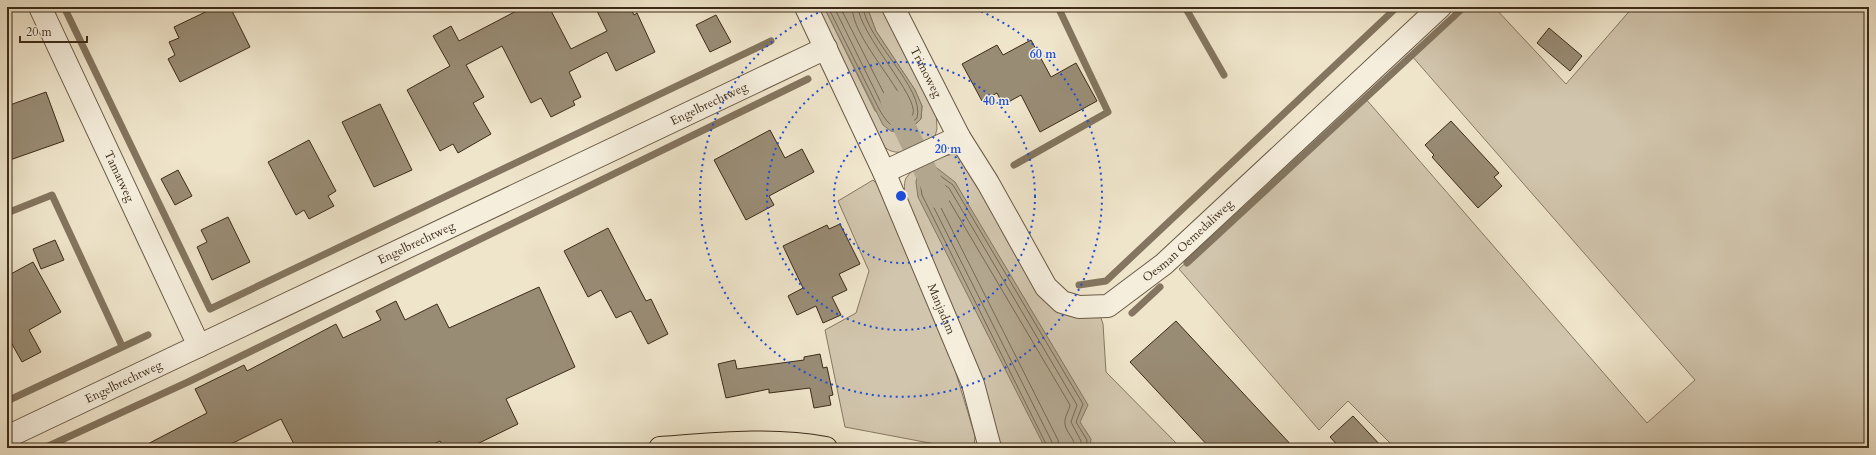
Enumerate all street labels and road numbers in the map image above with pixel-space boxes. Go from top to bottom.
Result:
street label: Trimoweg [906,44,946,100]
street label: Engelbrechtweg [668,78,750,129]
street label: Tamatweg [100,148,138,205]
street label: Oesman Oemedaliweg [1139,196,1236,286]
street label: Engelbrechtweg [375,217,458,268]
street label: Manjadam [924,281,960,338]
street label: Engelbrechtweg [82,356,165,407]

